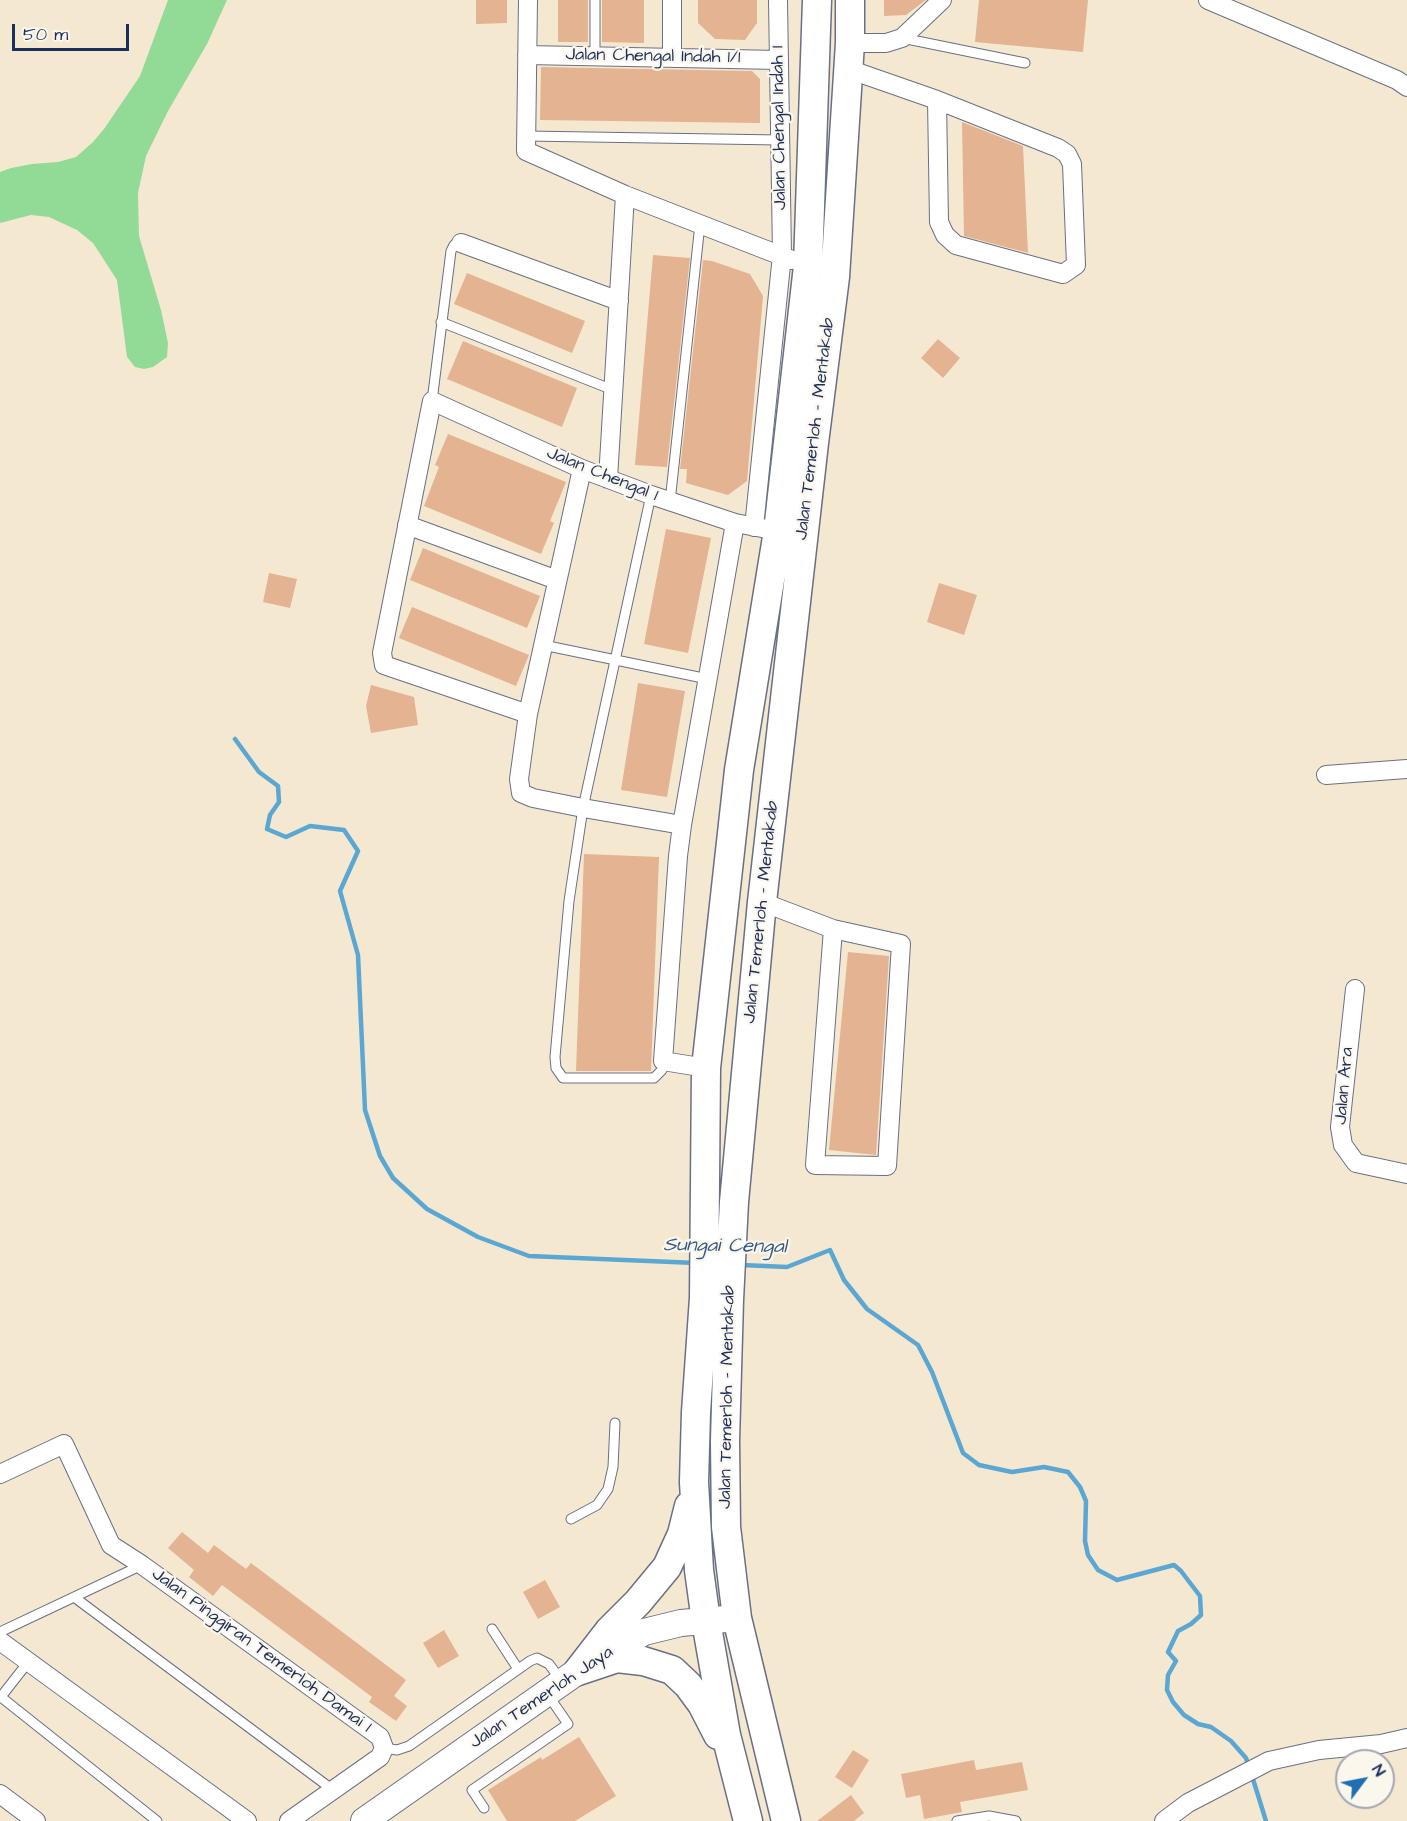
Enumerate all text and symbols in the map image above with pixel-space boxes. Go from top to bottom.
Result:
scale bar [15,12,132,50]
text: 50 m [23,22,68,47]
street label: Jalan Chengal Indah 1/1 [565,45,741,69]
street label: Jalan Chengal Indah 1 [768,46,792,210]
street label: Jalan Temerloh - Mentakab [792,317,840,541]
street label: Jalan Chengal 1 [543,443,661,507]
street label: Jalan Temerloh - Mentakab [740,800,784,1024]
street label: Jalan Ara [1331,1046,1359,1126]
water label: Sungai Cengal [663,1234,787,1260]
street label: Jalan Temerloh - Mentakab [715,1285,741,1509]
street label: Jalan Pinggiran Temerloh Damai 1 [147,1564,375,1738]
street label: Jalan Temerloh Jaya [466,1642,618,1754]
north arrow [1335,1749,1395,1809]
text: N [1367,1760,1391,1781]

